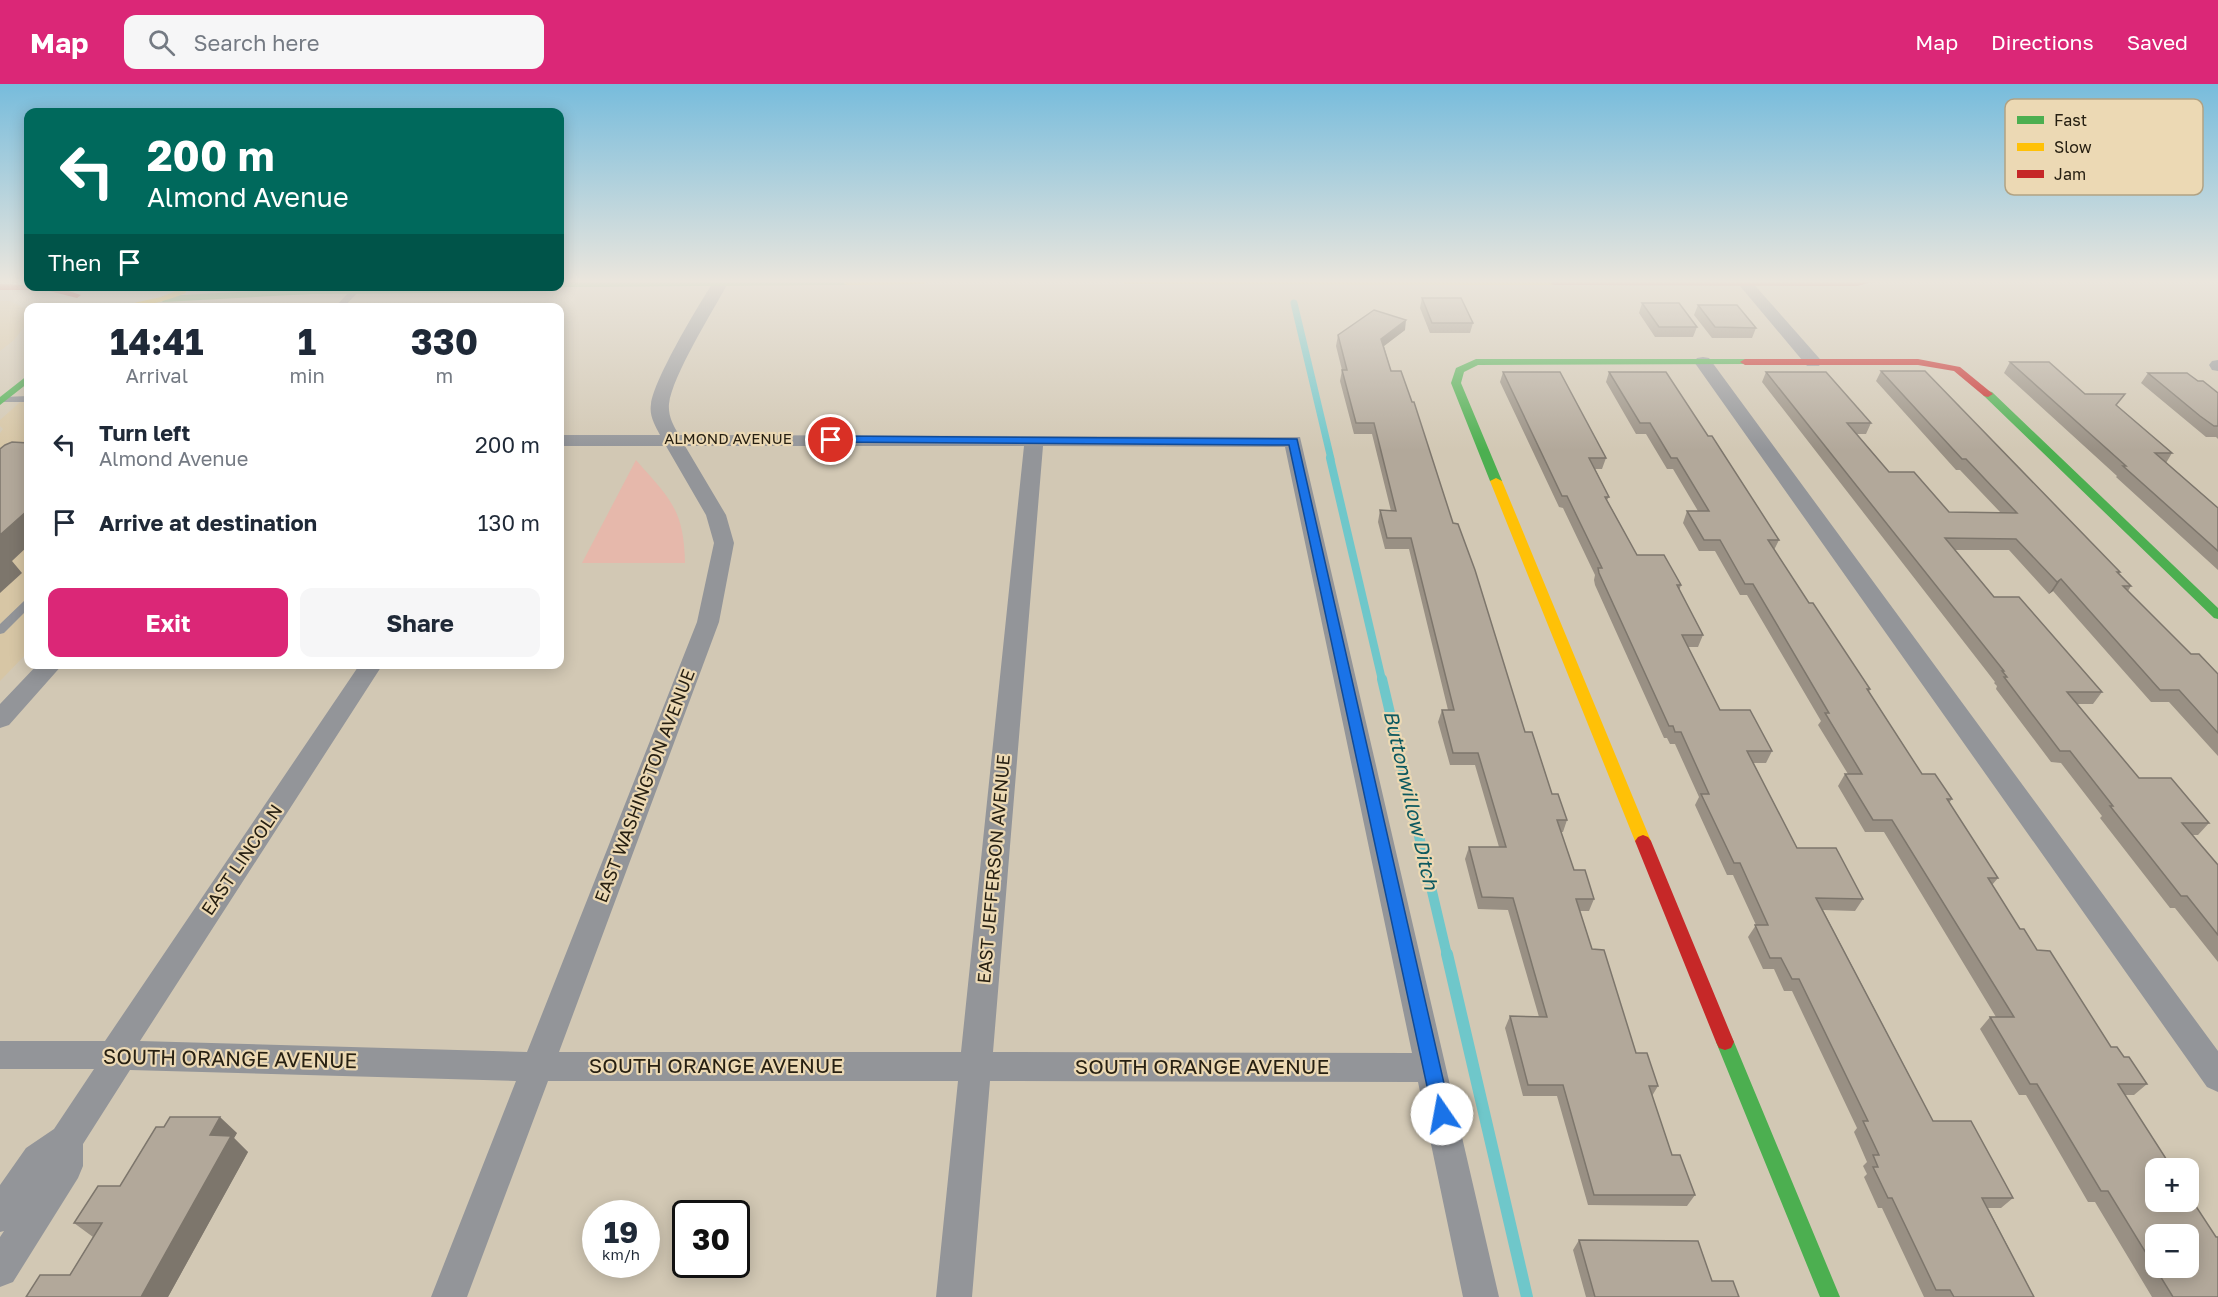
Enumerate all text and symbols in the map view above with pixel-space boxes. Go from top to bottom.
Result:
search box [124,15,544,69]
text: Map [30,26,88,59]
icon: search [145,26,178,59]
text: Search here [193,29,319,56]
text: Map [1915,29,1958,55]
text: Directions [1991,29,2094,55]
text: Saved [2127,29,2188,55]
legend [2005,99,2203,195]
text: Fast [2054,110,2087,130]
text: 200 m [147,130,274,180]
icon: left [48,132,126,210]
text: Slow [2054,137,2092,157]
text: Jam [2054,164,2086,184]
text: Almond Avenue [147,181,349,213]
icon: arrive [113,246,146,279]
text: Then [48,249,101,276]
text: 14:41 [110,320,204,363]
text: 1 [298,320,316,363]
text: 330 [411,320,478,363]
text: Arrival [125,363,188,387]
text: min [289,363,325,387]
text: m [436,363,453,387]
pin [805,414,856,465]
text: Turn left [99,419,190,446]
icon: arrive [814,423,847,456]
icon: left [48,428,81,461]
street label: ALMOND AVENUE [664,429,792,447]
text: 200 m [475,431,540,458]
text: Almond Avenue [99,446,248,470]
icon: arrive [48,506,81,539]
text: Arrive at destination [99,509,317,536]
text: 130 m [478,509,540,536]
button: Exit [48,588,288,657]
button: Share [300,588,540,657]
street label: EAST WASHINGTON AVENUE [589,666,699,906]
water label: Buttonwillow Ditch [1380,708,1444,892]
street label: EAST JEFFERSON AVENUE [972,754,1014,984]
street label: EAST LINCOLN [196,800,286,919]
street label: SOUTH ORANGE AVENUE [103,1043,357,1073]
street label: SOUTH ORANGE AVENUE [589,1052,843,1078]
street label: SOUTH ORANGE AVENUE [1075,1053,1329,1079]
position arrow [1410,1082,1474,1146]
map controls [2145,1158,2199,1278]
button: + [2145,1158,2199,1212]
speed limit sign: 30 [672,1200,750,1278]
text: 19 [604,1214,638,1250]
button: − [2145,1224,2199,1278]
text: km/h [602,1245,640,1263]

